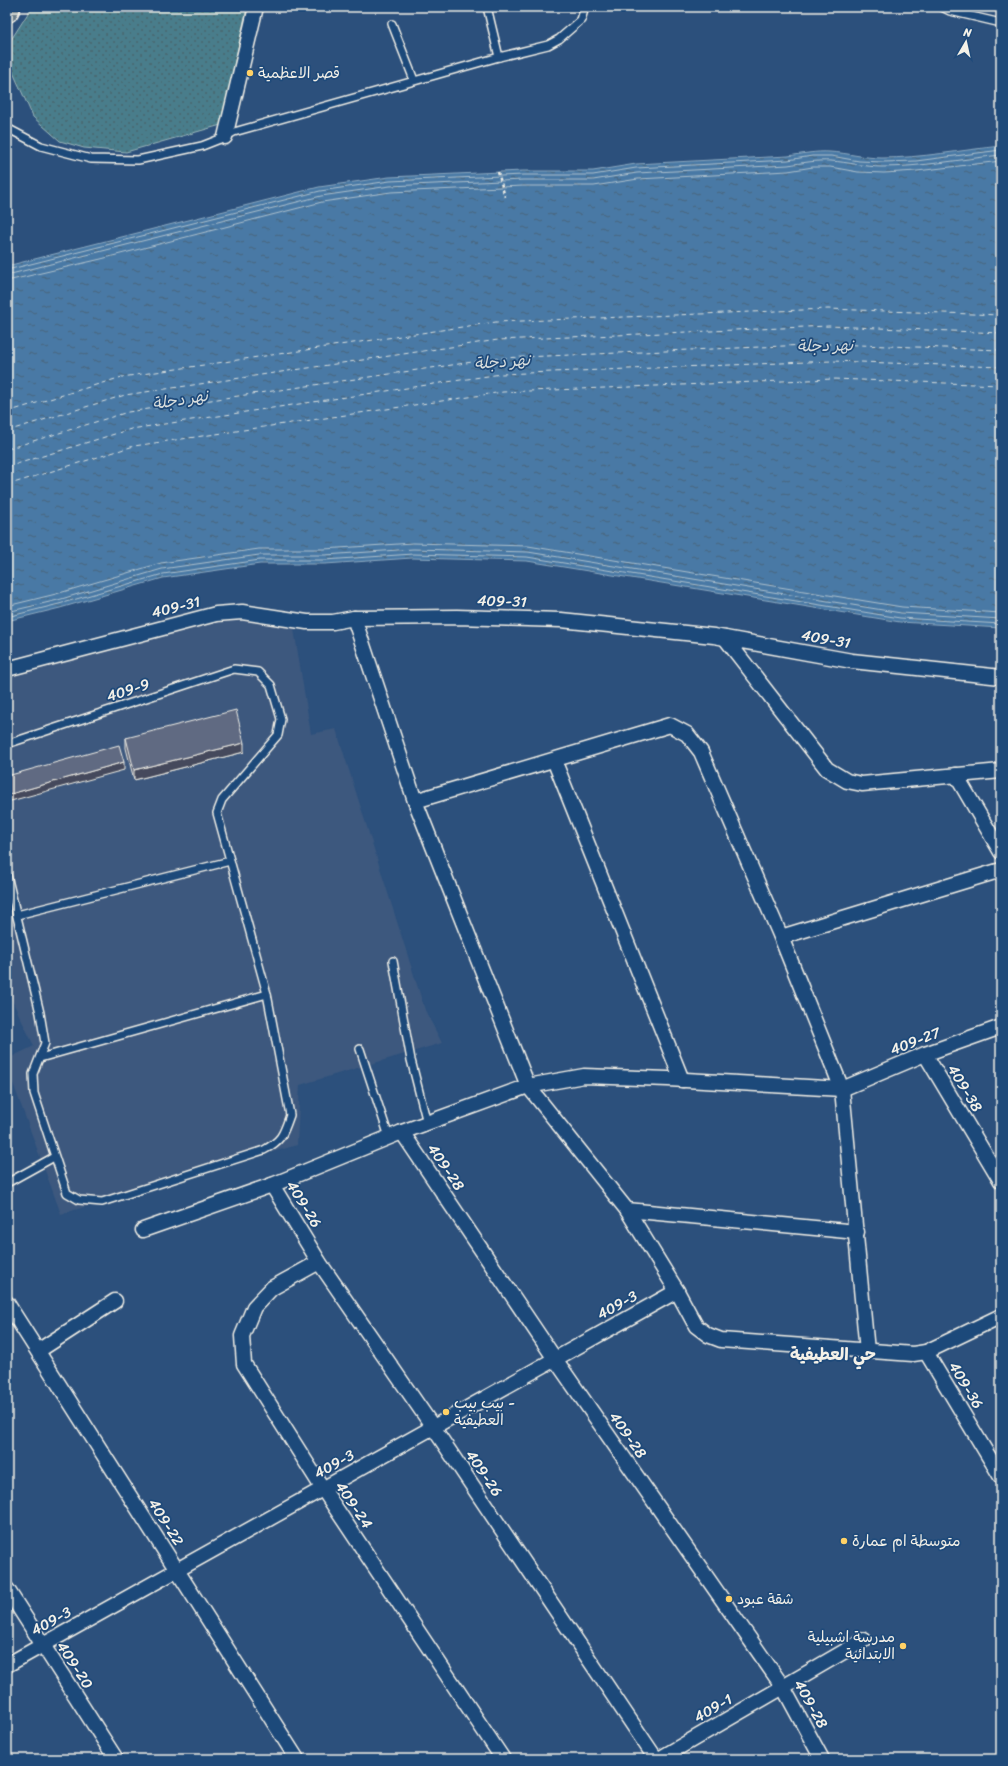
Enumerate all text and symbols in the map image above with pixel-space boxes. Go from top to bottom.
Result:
north arrow [946,22,986,62]
text: N [961,22,973,43]
place label: قصر الاعظمية [258,60,340,86]
marker: قصر الاعظمية [245,68,255,78]
water label: نهر دجلة [797,330,856,360]
water label: نهر دجلة [473,345,533,378]
water label: نهر دجلة [150,380,212,418]
street label: 409-31 [477,587,527,615]
street label: 409-31 [149,588,203,626]
street label: 409-31 [799,622,853,656]
street label: 409-9 [103,671,153,709]
street label: 409-27 [886,1019,945,1062]
street label: 409-38 [940,1059,990,1117]
street label: 409-28 [420,1138,472,1196]
street label: 409-26 [279,1175,329,1233]
street label: 409-3 [592,1283,642,1327]
district label: حي العطيفية [790,1339,876,1370]
street label: 409-36 [942,1356,990,1414]
place label: بيب بيب - العطيفية [454,1390,515,1433]
street label: 409-28 [602,1406,654,1464]
marker: بيب بيب - العطيفية [441,1407,451,1417]
street label: 409-3 [309,1442,359,1486]
street label: 409-26 [459,1444,509,1502]
street label: 409-24 [328,1476,380,1534]
street label: 409-22 [141,1493,191,1551]
place label: متوسطة ام عمارة [852,1528,960,1554]
marker: متوسطة ام عمارة [839,1536,849,1546]
place label: شقة عبود [737,1586,794,1612]
marker: شقة عبود [724,1594,734,1604]
street label: 409-3 [26,1599,76,1643]
place label: مدرسة اشبيلية الابتدائية [808,1624,895,1667]
street label: 409-20 [50,1636,100,1694]
marker: مدرسة اشبيلية الابتدائية [898,1641,908,1651]
street label: 409-28 [787,1675,835,1733]
street label: 409-1 [689,1686,737,1730]

